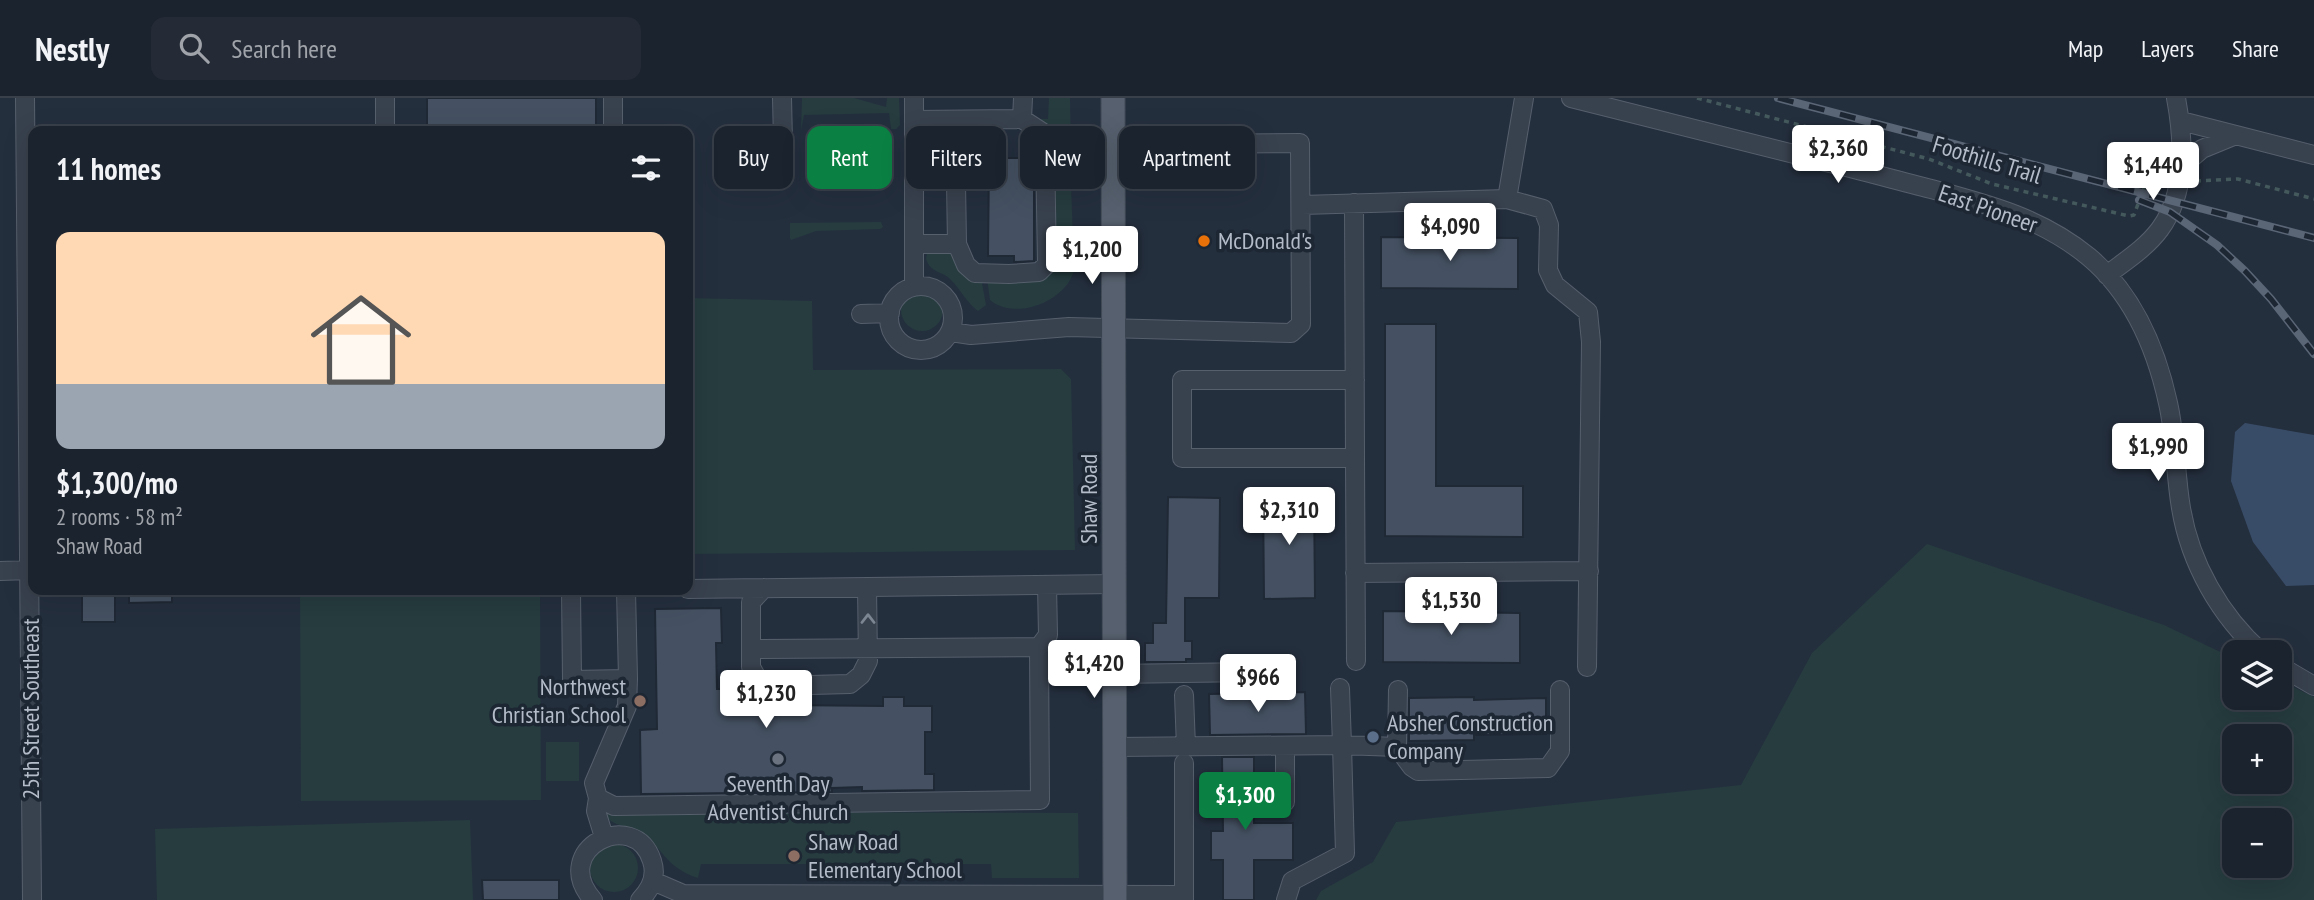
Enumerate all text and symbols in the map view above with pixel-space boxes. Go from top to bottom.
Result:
search box [151,17,641,80]
text: Nestly [35,27,109,70]
icon: search [175,29,213,67]
text: Search here [231,32,337,65]
text: Map [2068,33,2103,64]
text: Layers [2141,33,2194,64]
text: Share [2232,33,2279,64]
chip: Buy [714,126,793,189]
chip: Rent [807,126,892,189]
chip: Filters [906,126,1006,189]
chip: New [1020,126,1105,189]
chip: Apartment [1119,126,1255,189]
pin: $2,360 [1781,126,1895,185]
street label: Foothills Trail [1929,128,2046,191]
text: $2,360 [1808,133,1868,162]
pin: $1,440 [2096,142,2210,202]
text: 11 homes [56,149,161,188]
icon: filters [627,149,665,187]
text: $1,440 [2123,150,2183,179]
street label: East Pioneer [1934,177,2042,240]
pin: $4,090 [1393,204,1507,263]
text: $4,090 [1420,211,1480,240]
place label: McDonald's [1218,225,1312,256]
pin: $1,200 [1035,226,1149,286]
marker: McDonald's [1196,233,1212,249]
text: $1,200 [1062,234,1122,263]
icon: home [298,277,424,403]
pin: $1,990 [2101,424,2215,483]
text: $1,990 [2128,431,2188,460]
street label: Shaw Road [1073,454,1104,544]
text: $1,300/mo [56,463,178,502]
pin: $2,310 [1232,488,1346,547]
text: $2,310 [1259,495,1319,524]
text: 2 rooms · 58 m² [56,502,183,531]
text: Shaw Road [56,531,142,560]
pin: $1,530 [1394,578,1508,637]
text: $1,530 [1421,585,1481,614]
one-way arrow [860,613,875,624]
street label: 25th Street Southeast [15,618,46,800]
pin: $1,420 [1037,640,1151,700]
map controls [2222,640,2292,878]
button: layers [2222,640,2292,710]
text: $1,420 [1064,648,1124,677]
pin: $966 [1217,654,1299,714]
text: $966 [1236,662,1280,691]
pin: $1,230 [709,670,823,730]
place label: Northwest Christian School [492,671,626,730]
text: $1,230 [736,678,796,707]
marker: Northwest Christian School [632,693,648,709]
place label: Absher Construction Company [1387,707,1553,766]
button: + [2222,724,2292,794]
marker: Absher Construction Company [1365,729,1381,745]
marker: Seventh Day Adventist Church [770,751,786,767]
place label: Seventh Day Adventist Church [708,768,848,827]
pin: $1,300 [1188,772,1302,832]
text: $1,300 [1215,780,1275,809]
button: − [2222,808,2292,878]
place label: Shaw Road Elementary School [808,826,962,885]
marker: Shaw Road Elementary School [786,848,802,864]

